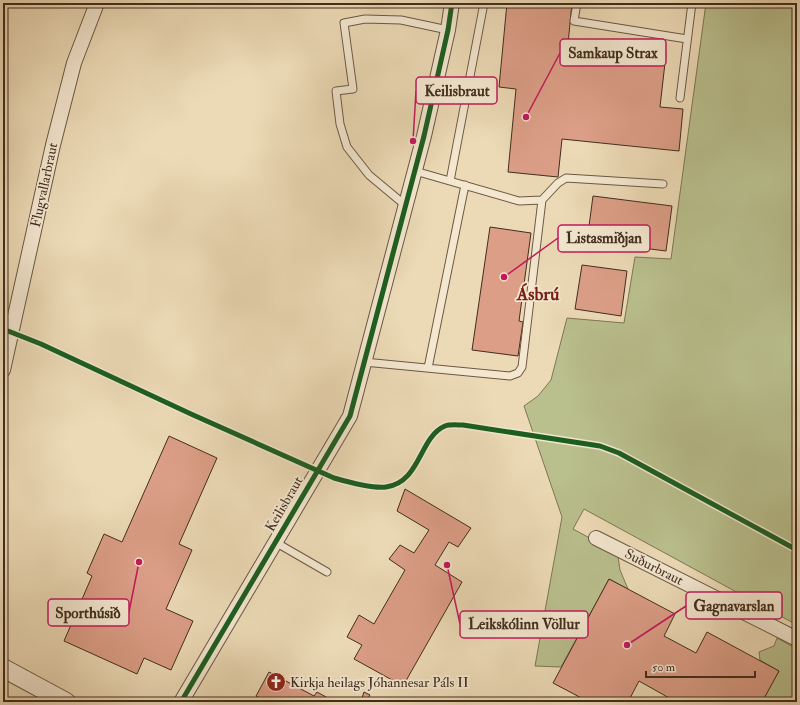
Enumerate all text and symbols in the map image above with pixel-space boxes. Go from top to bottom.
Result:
callout: Samkaup Strax [560,39,666,66]
text: Samkaup Strax [568,44,658,64]
callout: Keilisbraut [416,77,497,104]
text: Keilisbraut [424,82,490,101]
street label: Flugvallarbraut [27,141,61,229]
callout: Listasmiðjan [558,225,650,252]
text: Listasmiðjan [566,229,642,248]
district label: Ásbrú [516,282,560,306]
street label: Keilisbraut [261,473,307,535]
street label: Suðurbraut [622,545,687,589]
callout: Gagnavarslan [686,592,782,619]
text: Gagnavarslan [694,597,775,617]
callout: Sporthúsið [48,599,129,626]
text: Sporthúsið [55,604,121,624]
callout: Leikskólinn Völlur [460,611,588,638]
text: Leikskólinn Völlur [468,615,580,634]
scale bar [646,653,755,679]
text: 50 m [652,660,676,675]
church icon: Kirkja heilags Jóhannesar Páls II [265,671,287,693]
place label: Kirkja heilags Jóhannesar Páls II [290,674,469,691]

